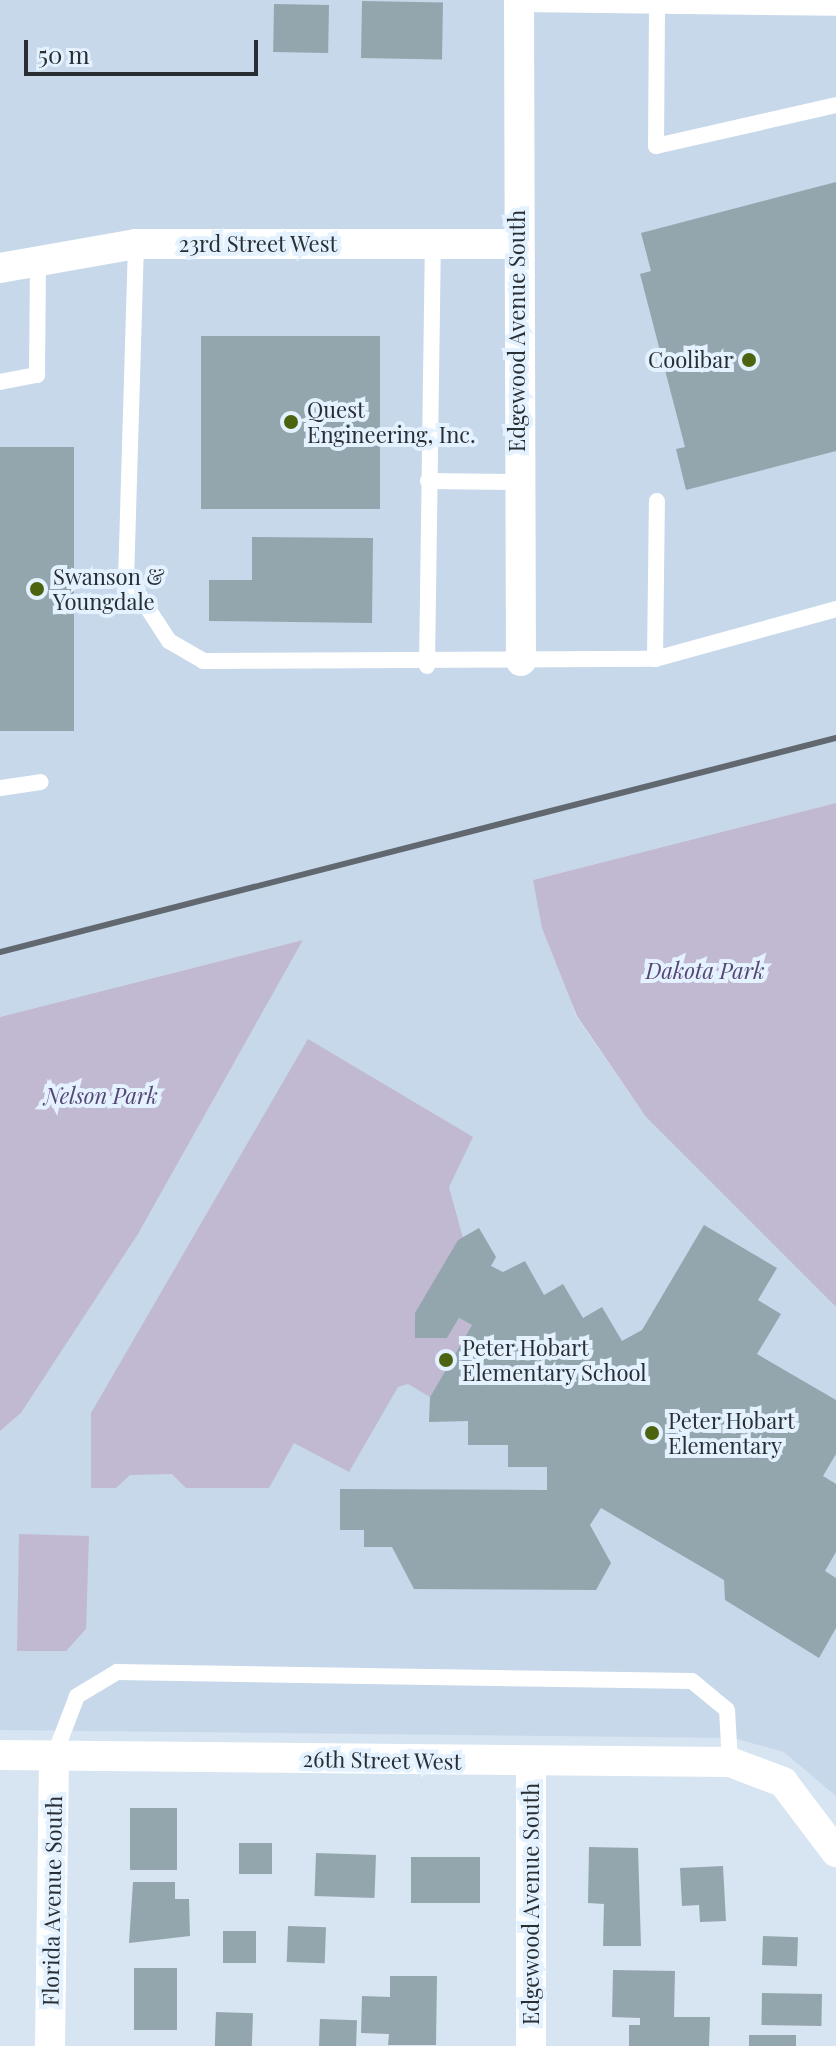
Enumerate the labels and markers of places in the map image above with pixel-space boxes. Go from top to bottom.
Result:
place label: Coolibar [648,347,733,373]
marker: Coolibar [740,351,758,369]
place label: Quest Engineering, Inc. [307,396,476,448]
marker: Quest Engineering, Inc. [282,413,300,431]
place label: Swanson & Youngdale [53,563,165,614]
marker: Swanson & Youngdale [28,580,46,598]
place label: Peter Hobart Elementary School [462,1334,647,1386]
marker: Peter Hobart Elementary School [437,1351,455,1369]
place label: Peter Hobart Elementary [668,1407,795,1458]
marker: Peter Hobart Elementary [643,1424,661,1442]

